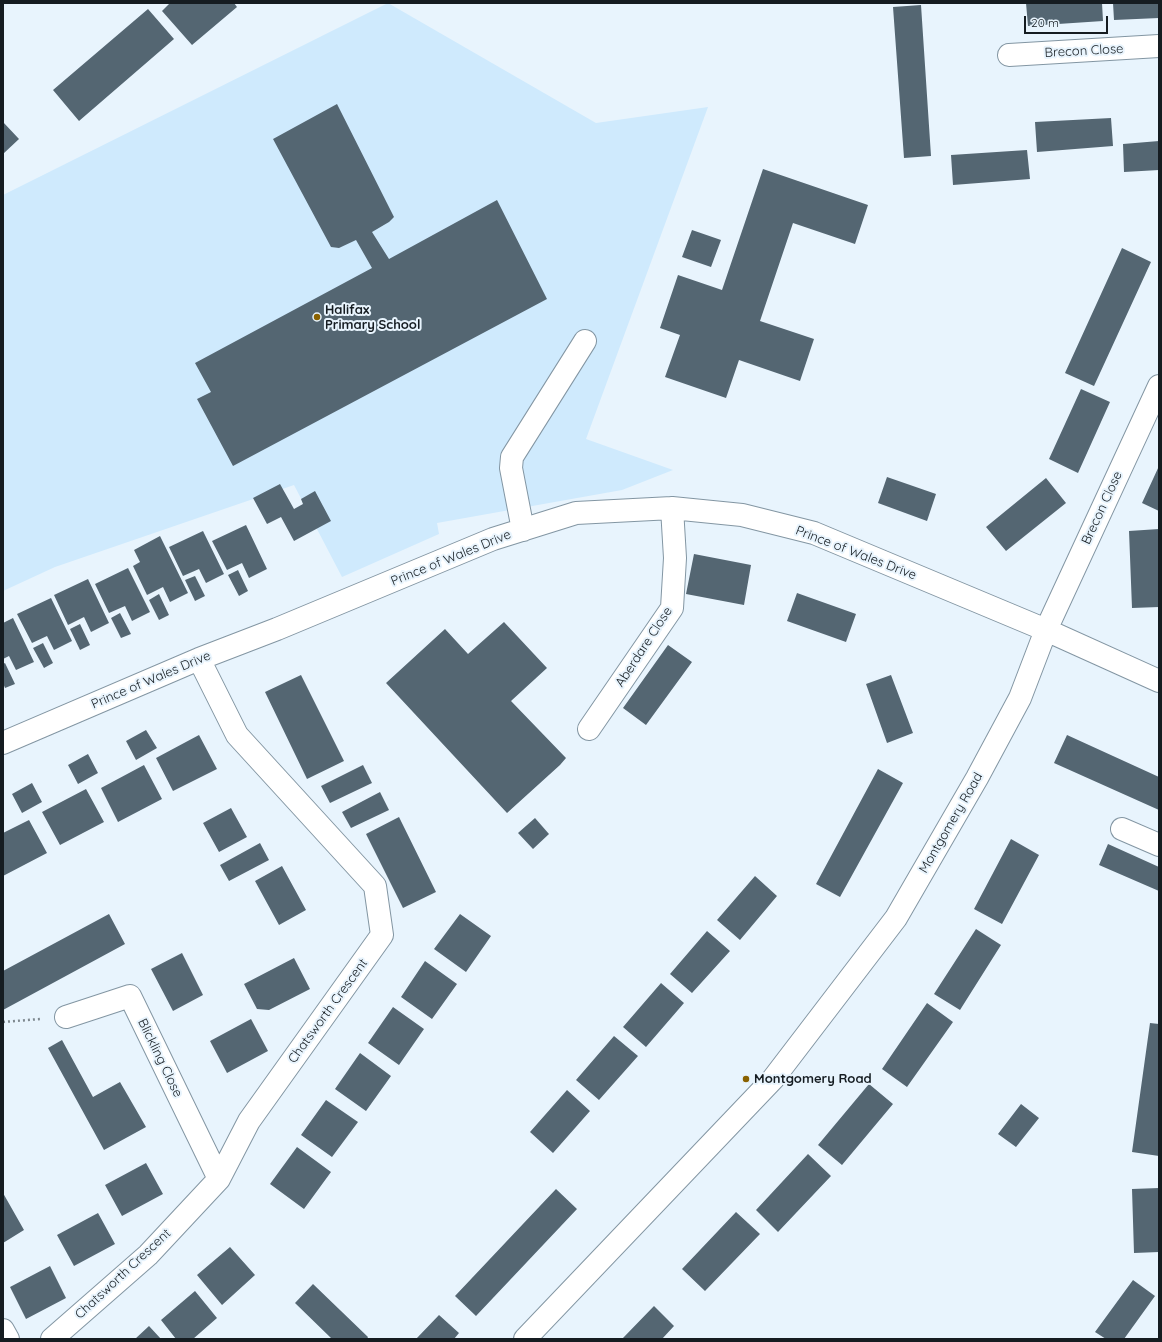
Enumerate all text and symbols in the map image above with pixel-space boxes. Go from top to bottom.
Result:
scale bar [1026,8,1110,34]
text: 20 m [1031,15,1059,30]
street label: Brecon Close [1044,41,1124,61]
place label: Halifax Primary School [325,302,420,333]
marker: Halifax Primary School [312,312,322,322]
street label: Brecon Close [1078,469,1126,547]
street label: Prince of Wales Drive [793,523,919,583]
street label: Prince of Wales Drive [389,527,513,589]
street label: Aberdare Close [612,604,676,690]
street label: Prince of Wales Drive [89,648,213,712]
street label: Montgomery Road [916,770,986,876]
street label: Chatsworth Crescent [285,956,371,1066]
street label: Blickling Close [134,1016,186,1100]
place label: Montgomery Road [754,1071,872,1087]
marker: Montgomery Road [741,1074,751,1084]
street label: Chatsworth Crescent [72,1226,174,1322]

